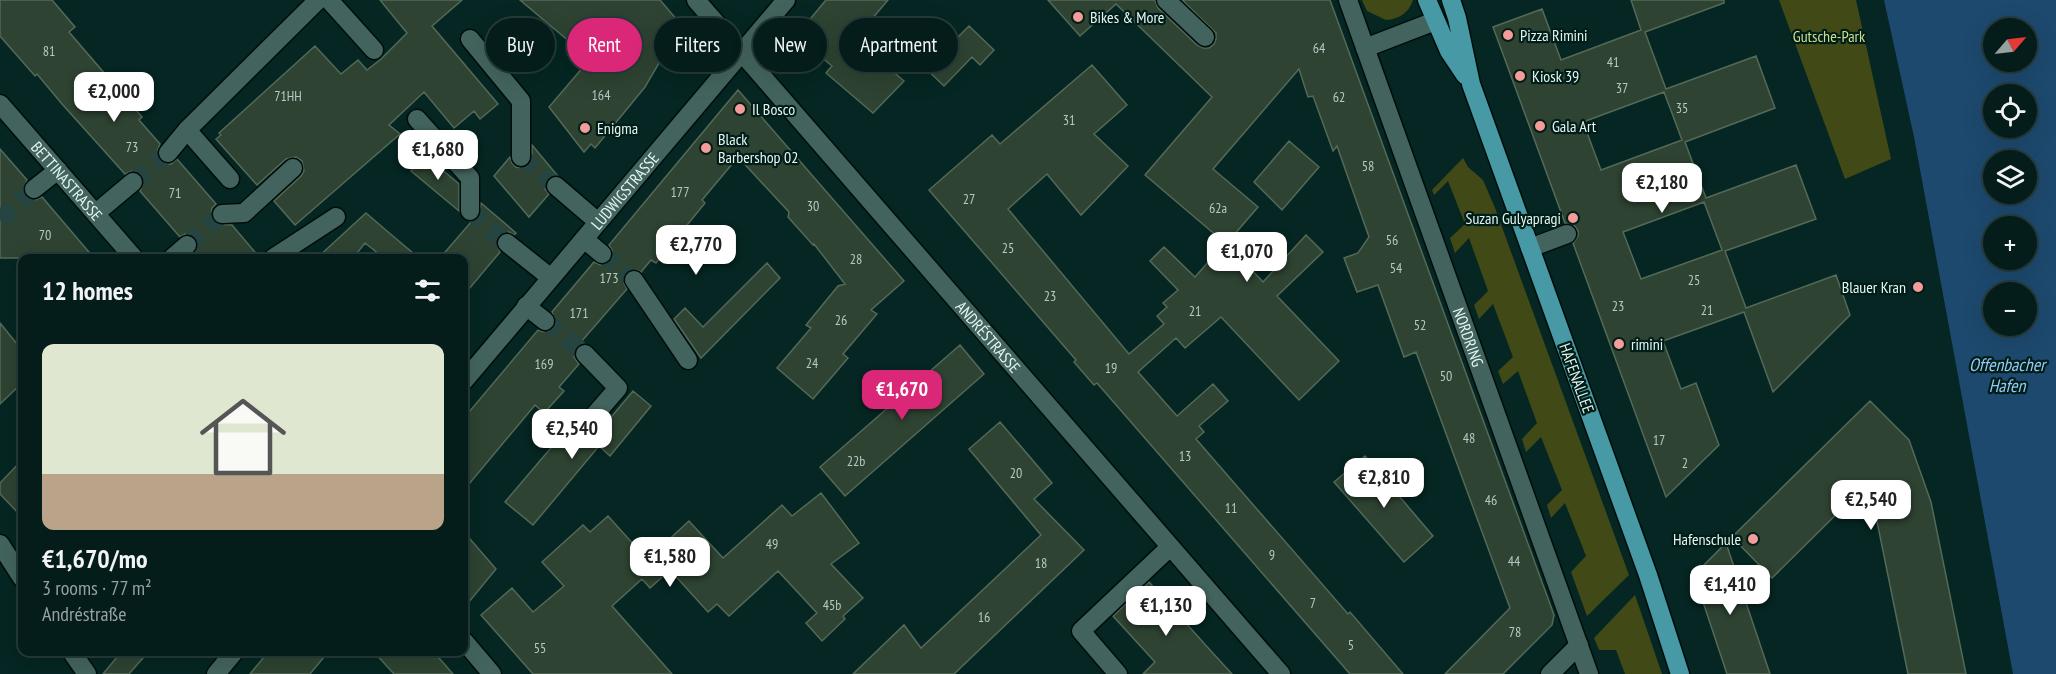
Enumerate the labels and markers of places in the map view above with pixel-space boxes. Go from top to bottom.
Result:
place label: Bikes & More [1090,7,1164,27]
marker: Bikes & More [1071,10,1085,24]
place label: Pizza Rimini [1520,25,1588,45]
marker: Pizza Rimini [1501,28,1515,42]
place label: Kiosk 39 [1532,66,1579,86]
marker: Kiosk 39 [1513,69,1527,83]
pin: €2,000 [65,72,163,123]
place label: Il Bosco [752,99,795,119]
marker: Il Bosco [733,102,747,116]
place label: Gala Art [1552,116,1597,136]
place label: Enigma [597,118,638,138]
marker: Gala Art [1533,119,1547,133]
marker: Enigma [578,121,592,135]
place label: Black Barbershop 02 [718,129,798,167]
pin: €1,680 [389,130,487,181]
marker: Black Barbershop 02 [699,141,713,155]
pin: €2,180 [1613,163,1711,214]
place label: Suzan Gulyapragi [1466,208,1561,228]
marker: Suzan Gulyapragi [1566,211,1580,225]
pin: €2,770 [647,225,745,276]
pin: €1,070 [1198,232,1296,283]
place label: Blauer Kran [1842,277,1906,297]
marker: Blauer Kran [1911,280,1925,294]
place label: rimini [1631,334,1663,354]
marker: rimini [1612,337,1626,351]
pin: €1,670 [853,370,951,421]
pin: €2,540 [523,409,621,460]
pin: €2,810 [1335,458,1433,509]
pin: €2,540 [1822,480,1920,531]
place label: Hafenschule [1673,529,1741,549]
marker: Hafenschule [1746,532,1760,546]
pin: €1,580 [621,537,719,588]
pin: €1,410 [1681,565,1779,616]
pin: €1,130 [1117,586,1215,637]

